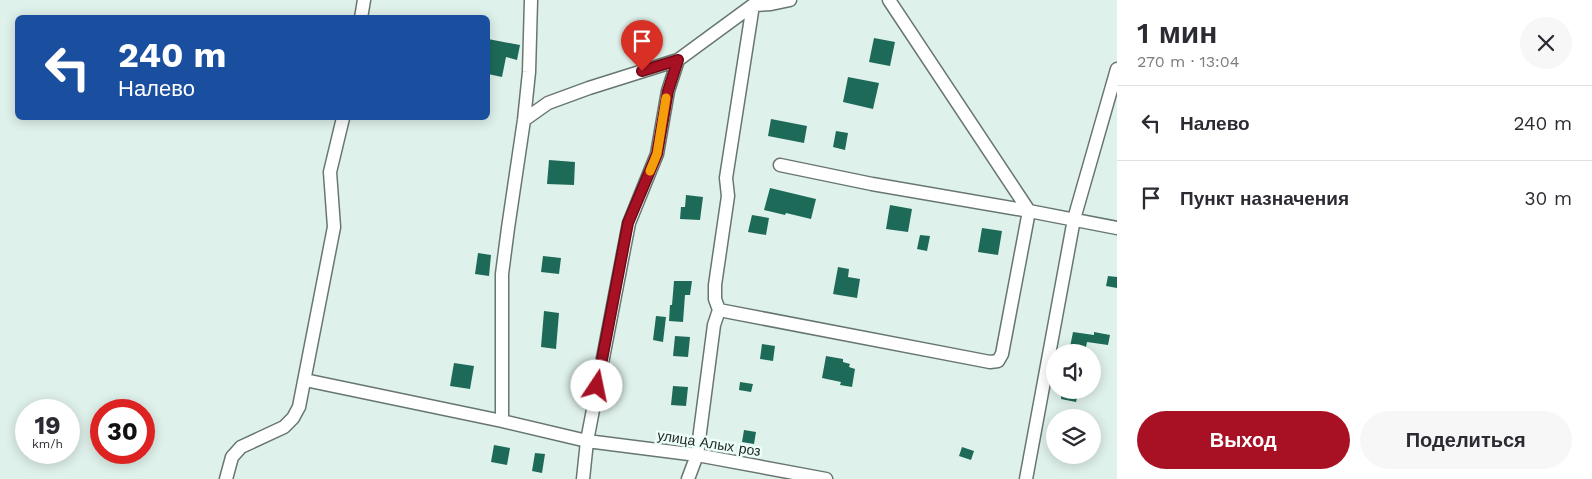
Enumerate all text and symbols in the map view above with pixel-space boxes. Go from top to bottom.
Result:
text: 1 мин [1137,15,1217,50]
button: close [1520,17,1572,69]
pin [621,20,663,71]
icon: arrive [628,27,656,55]
text: 240 m [118,34,227,76]
icon: left [35,35,100,100]
text: 270 m · 13:04 [1137,52,1240,71]
text: Налево [118,76,195,101]
icon: left [1137,109,1165,137]
text: Налево [1180,112,1250,135]
text: 240 m [1513,112,1572,135]
icon: arrive [1137,184,1165,212]
text: Пункт назначения [1180,187,1349,210]
text: 30 m [1525,187,1572,210]
map controls [1046,344,1101,464]
button: sound [1046,344,1101,399]
position arrow [570,359,622,411]
speed limit sign: 30 [90,399,155,464]
button: layers [1046,409,1101,464]
text: 19 [34,411,61,440]
button: Выход [1137,411,1350,469]
button: Поделиться [1360,411,1572,469]
street label: улица Алых роз [656,427,762,459]
text: km/h [32,437,63,451]

